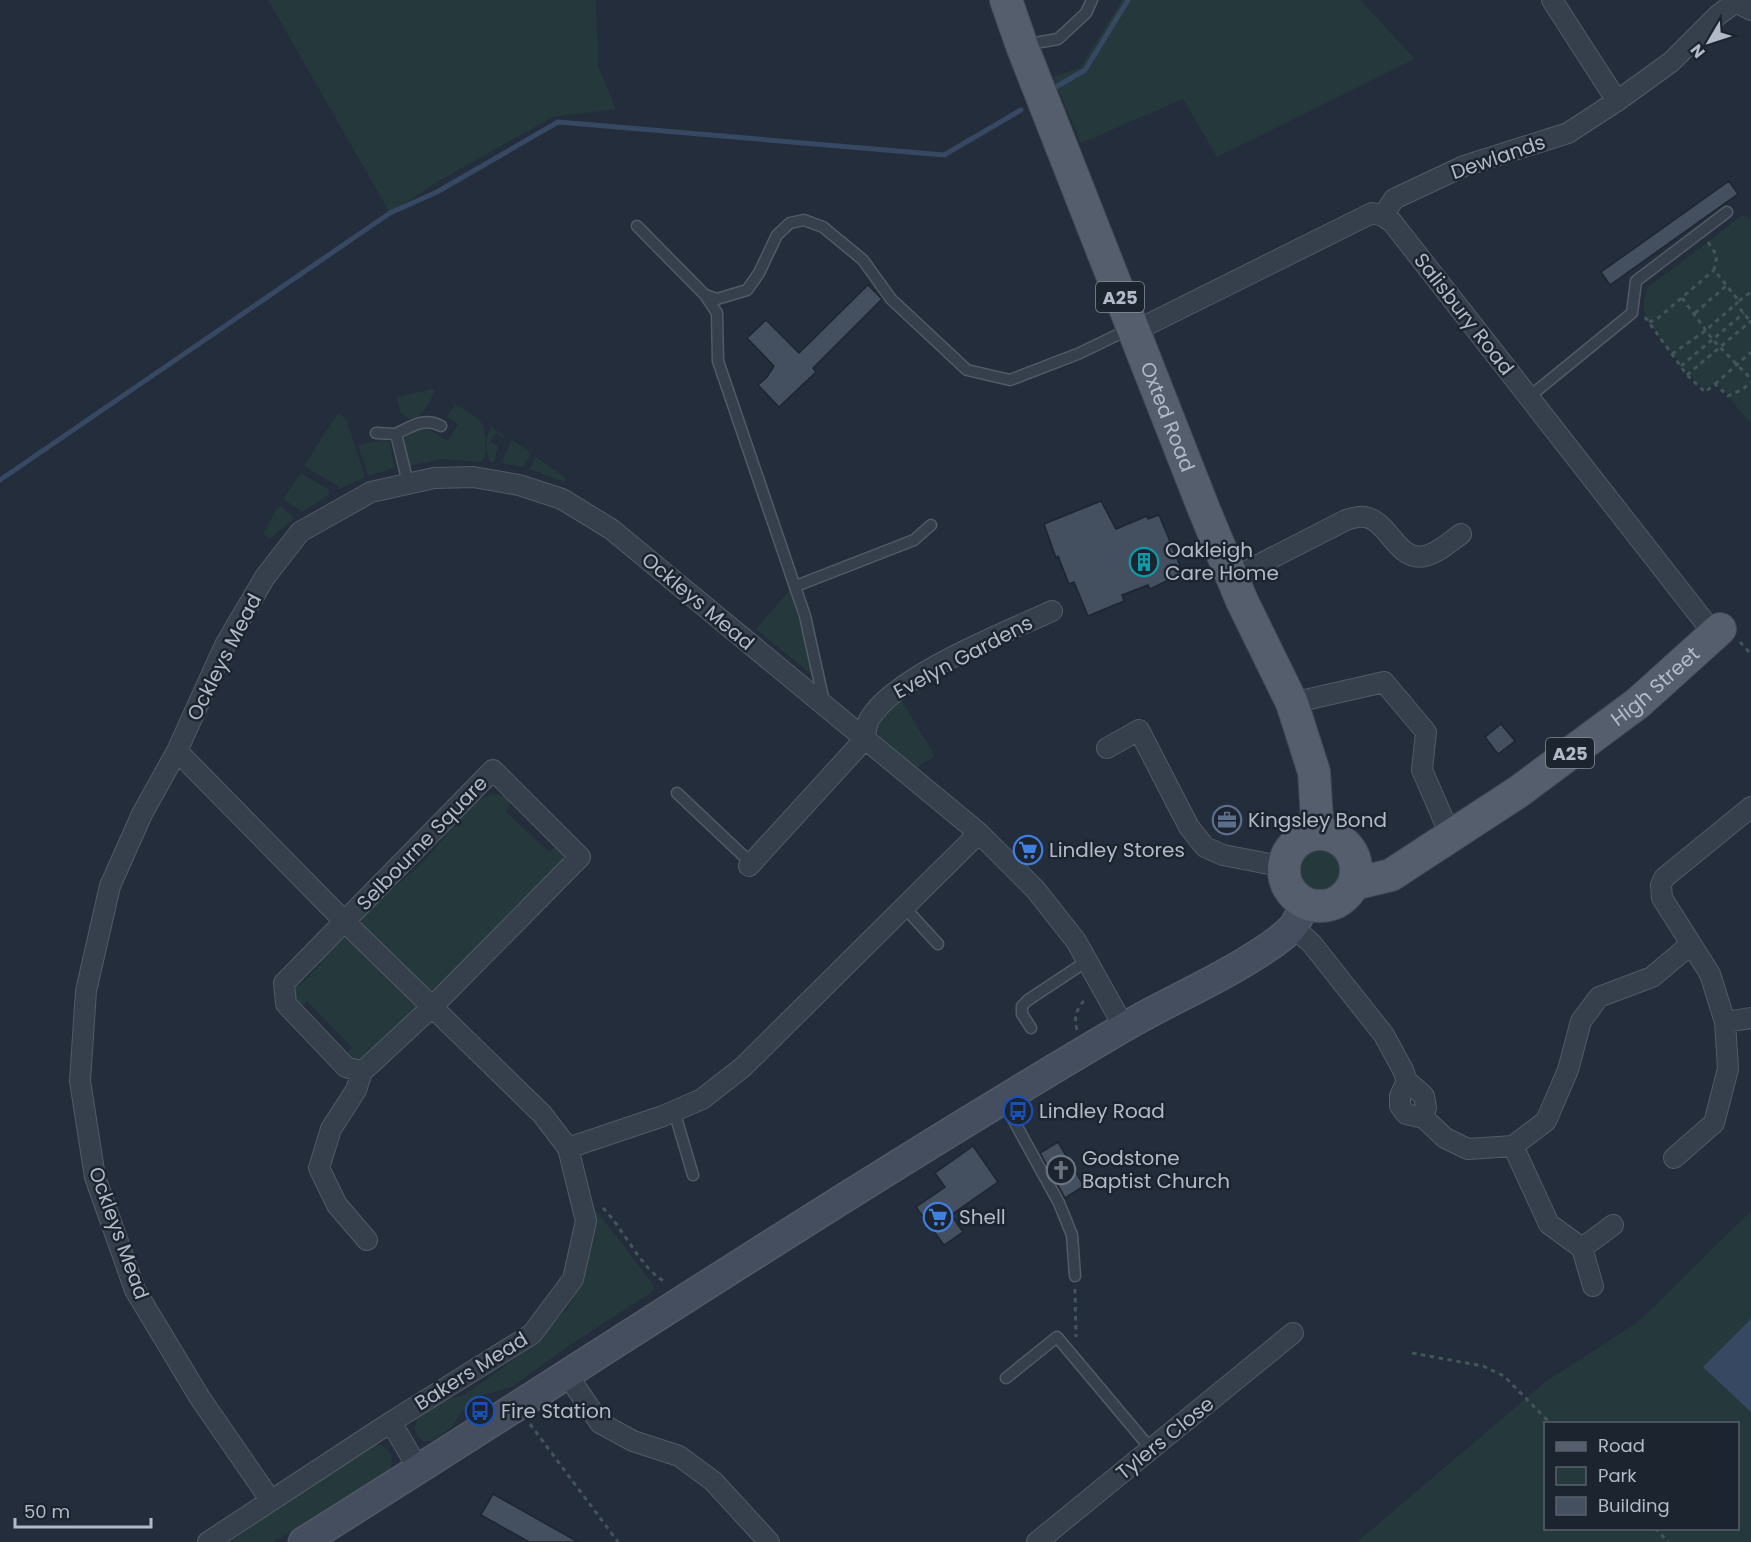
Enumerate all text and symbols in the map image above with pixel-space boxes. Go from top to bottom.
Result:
north arrow [1679,12,1739,72]
text: N [1685,39,1710,63]
street label: Dewlands [1447,128,1549,186]
street label: Salisbury Road [1407,247,1521,381]
road number: A25 [1096,282,1144,312]
street label: Oxted Road [1133,358,1202,476]
place label: Oakleigh Care Home [1165,536,1279,587]
street label: Ockleys Mead [636,546,760,656]
building icon: Oakleigh Care Home [1128,546,1160,578]
street label: Ockleys Mead [180,589,268,725]
street label: Evelyn Gardens [888,609,1038,705]
street label: High Street [1605,640,1706,733]
road number: A25 [1546,738,1594,768]
street label: Selbourne Square [350,769,494,917]
office icon: Kingsley Bond [1211,804,1243,836]
place label: Kingsley Bond [1248,806,1387,834]
supermarket icon: Lindley Stores [1012,834,1044,866]
place label: Lindley Stores [1049,836,1185,864]
bus stop icon: Lindley Road [1002,1095,1034,1127]
place label: Lindley Road [1039,1097,1165,1125]
place label: Godstone Baptist Church [1082,1144,1230,1195]
church icon: Godstone Baptist Church [1045,1154,1077,1186]
street label: Ockleys Mead [82,1163,156,1303]
supermarket icon: Shell [922,1201,954,1233]
place label: Shell [959,1203,1006,1231]
street label: Bakers Mead [409,1325,533,1417]
street label: Tylers Close [1110,1390,1220,1486]
bus stop icon: Fire Station [464,1395,496,1427]
place label: Fire Station [501,1397,612,1425]
legend [1544,1422,1739,1530]
text: Road [1598,1433,1645,1458]
text: Park [1598,1463,1637,1488]
scale bar [15,1491,152,1529]
text: Building [1598,1493,1670,1518]
text: 50 m [24,1499,70,1524]

